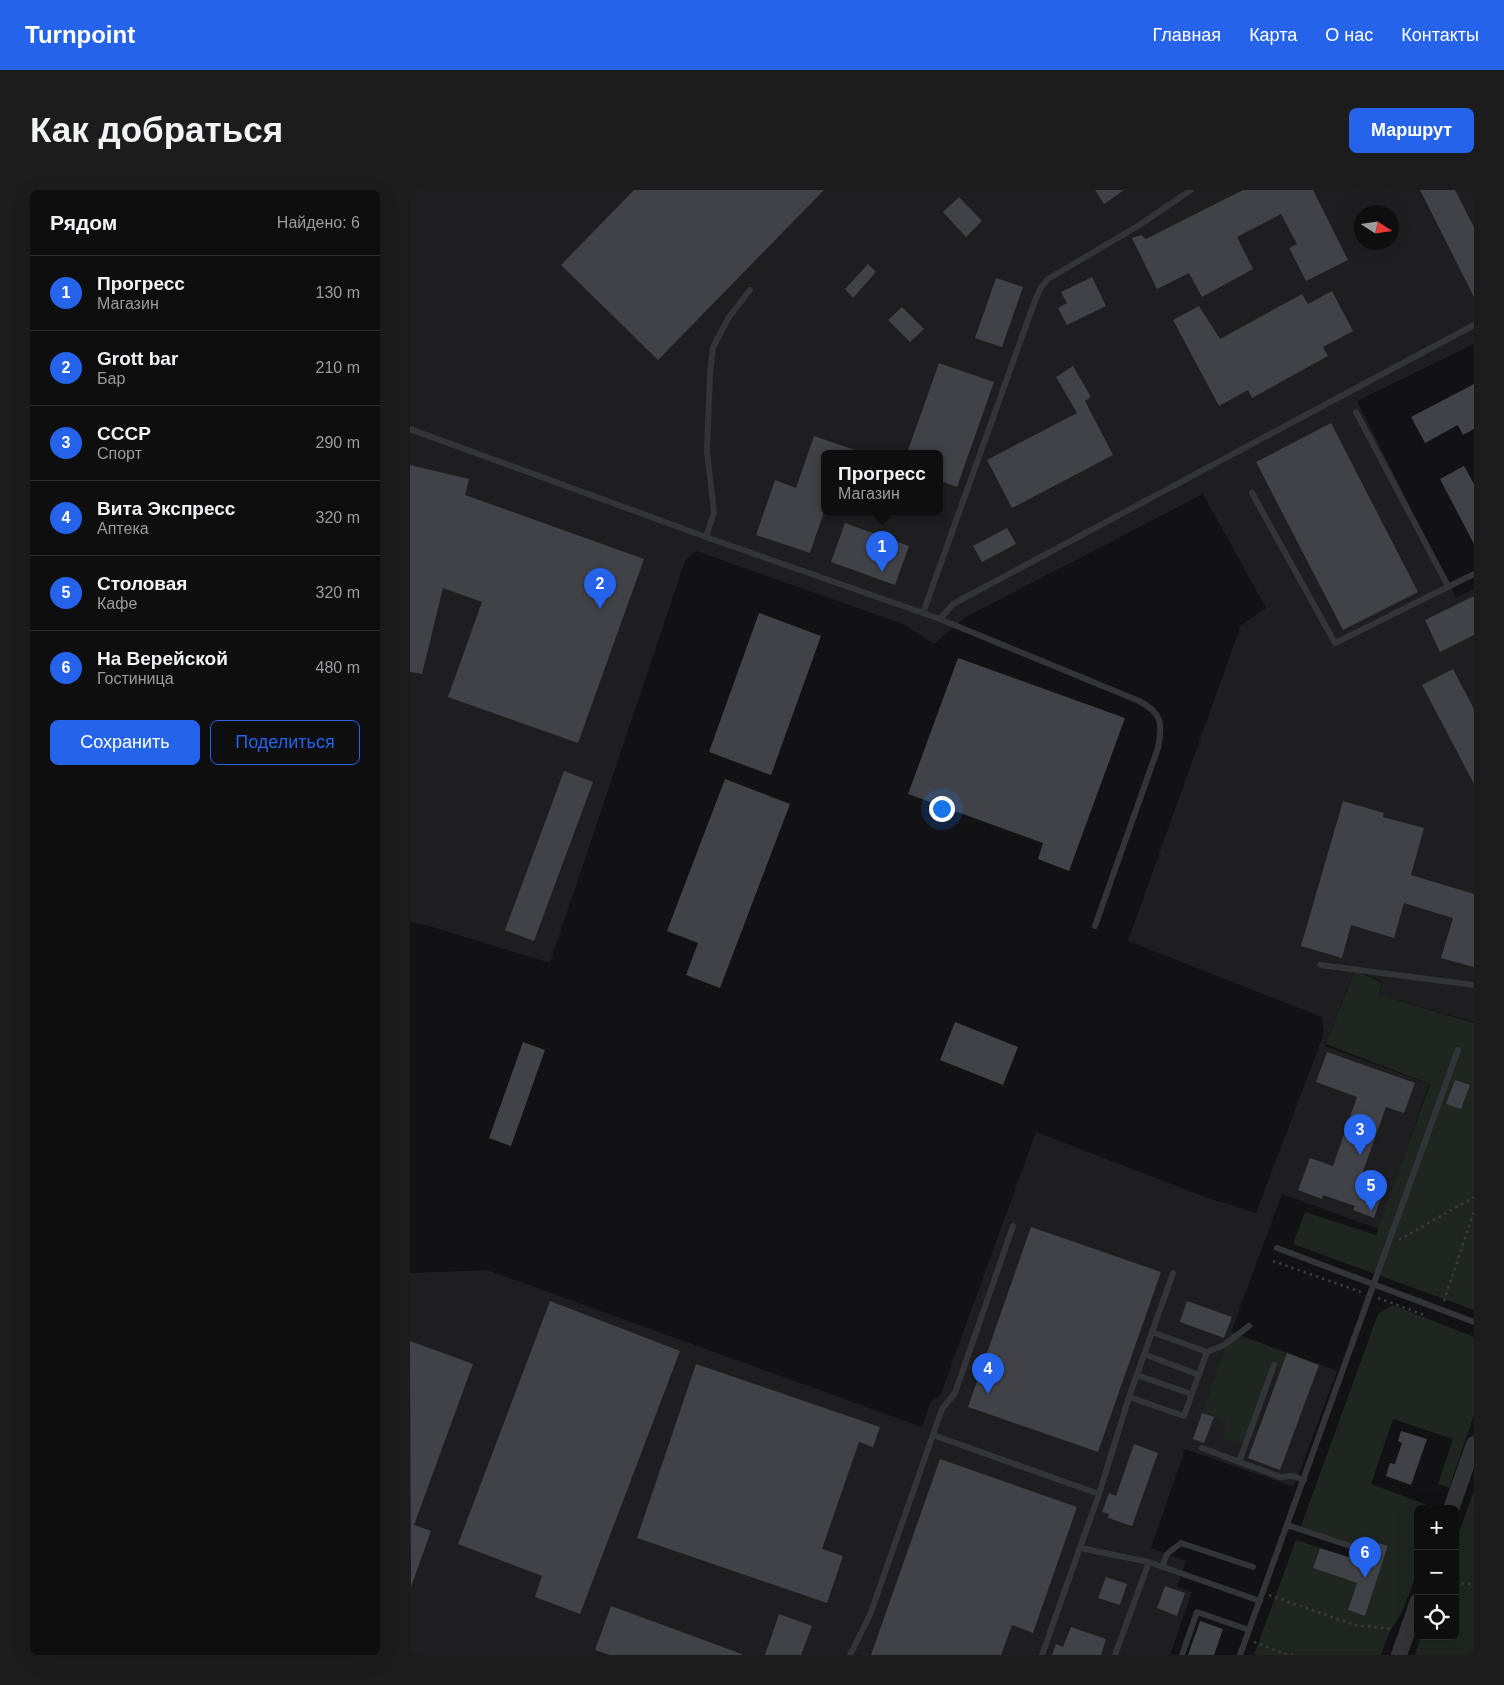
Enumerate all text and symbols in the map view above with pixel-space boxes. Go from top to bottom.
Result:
text: Turnpoint [25,21,135,48]
text: Главная [1153,25,1221,45]
text: Карта [1249,25,1297,45]
text: О нас [1325,25,1373,45]
text: Контакты [1401,25,1479,45]
button: Маршрут [1349,108,1474,153]
text: Как добраться [30,110,283,149]
north arrow [1354,205,1399,250]
text: Рядом [50,211,117,234]
text: Найдено: 6 [277,214,360,231]
text: Прогресс [97,273,185,294]
text: 1 [62,284,70,301]
text: 130 m [316,284,360,301]
text: Магазин [97,295,159,312]
text: Grott bar [97,348,178,369]
text: 2 [62,359,70,376]
text: 210 m [316,359,360,376]
text: Бар [97,370,125,387]
text: СССР [97,423,151,444]
text: 3 [62,434,70,451]
text: 290 m [316,434,360,451]
text: Спорт [97,445,142,462]
popup [821,450,943,515]
text: Прогресс [838,463,926,484]
text: Магазин [838,485,900,502]
text: Вита Экспресс [97,498,235,519]
text: 4 [62,509,70,526]
text: 320 m [316,509,360,526]
text: Аптека [97,520,149,537]
pin: 1 [866,531,898,572]
pin: 2 [584,568,616,609]
text: Столовая [97,573,187,594]
text: 5 [62,584,70,601]
text: 320 m [316,584,360,601]
text: Кафе [97,595,137,612]
text: На Верейской [97,648,228,669]
text: 6 [62,659,70,676]
text: 480 m [316,659,360,676]
text: Гостиница [97,670,174,687]
button: Сохранить [50,720,200,765]
button: Поделиться [210,720,360,765]
your location [929,796,955,822]
pin: 3 [1344,1114,1376,1155]
pin: 5 [1355,1170,1387,1211]
pin: 4 [972,1353,1004,1394]
map controls [1414,1505,1459,1640]
button: + [1414,1505,1459,1550]
pin: 6 [1349,1537,1381,1578]
button: − [1414,1550,1459,1595]
button: locate [1414,1595,1459,1640]

